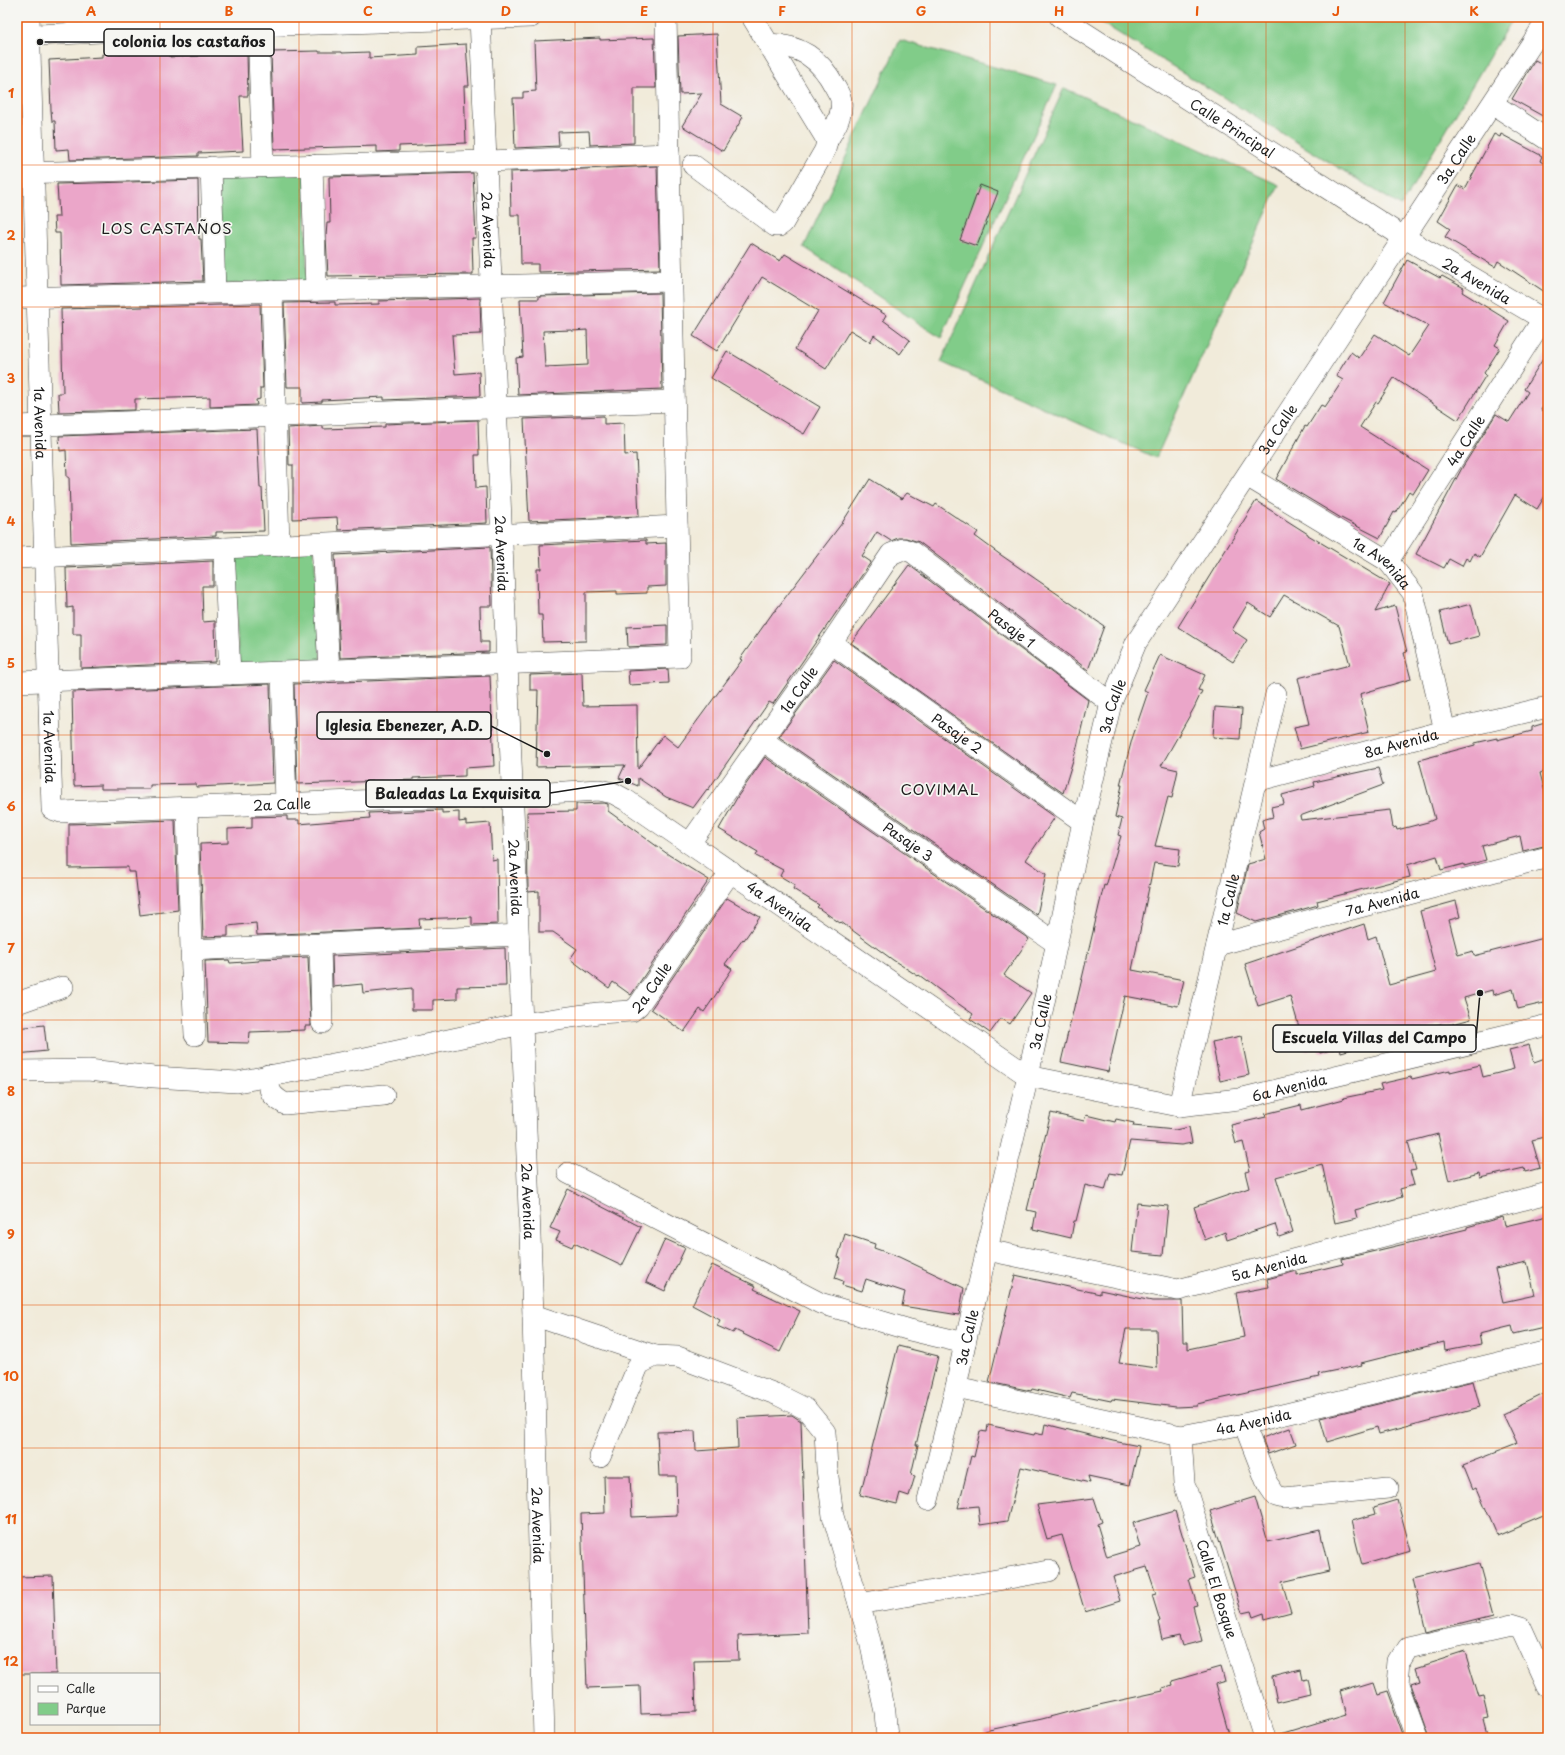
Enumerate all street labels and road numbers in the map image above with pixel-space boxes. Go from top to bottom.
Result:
street label: Calle Principal [1186,93,1279,163]
street label: 3a Calle [1431,129,1480,189]
street label: 2a Avenida [477,191,501,269]
street label: 2a Avenida [1438,252,1515,309]
street label: 1a Avenida [29,386,52,460]
street label: 3a Calle [1253,399,1302,459]
street label: 4a Calle [1441,410,1490,470]
street label: 2a Avenida [490,515,514,592]
street label: 1a Avenida [1348,531,1417,593]
street label: Pasaje 1 [984,603,1040,653]
street label: 1a Calle [774,661,823,717]
street label: 3a Calle [1094,675,1131,736]
street label: Pasaje 2 [928,707,987,758]
street label: 1a Avenida [39,710,62,784]
street label: 8a Avenida [1362,723,1441,763]
street label: 2a Calle [253,792,312,815]
street label: Pasaje 3 [879,816,938,866]
street label: 2a Avenida [504,839,528,916]
street label: 1a Calle [1211,871,1244,928]
street label: 4a Avenida [742,875,817,936]
street label: 7a Avenida [1343,881,1421,921]
street label: 2a Calle [627,957,676,1018]
street label: 3a Calle [1023,991,1056,1052]
street label: 6a Avenida [1250,1068,1329,1106]
street label: 2a Avenida [517,1162,541,1240]
street label: 5a Avenida [1229,1246,1309,1286]
street label: 3a Calle [950,1307,983,1368]
street label: 4a Avenida [1214,1403,1293,1440]
street label: 2a Avenida [527,1486,550,1564]
street label: Calle El Bosque [1192,1536,1243,1641]

